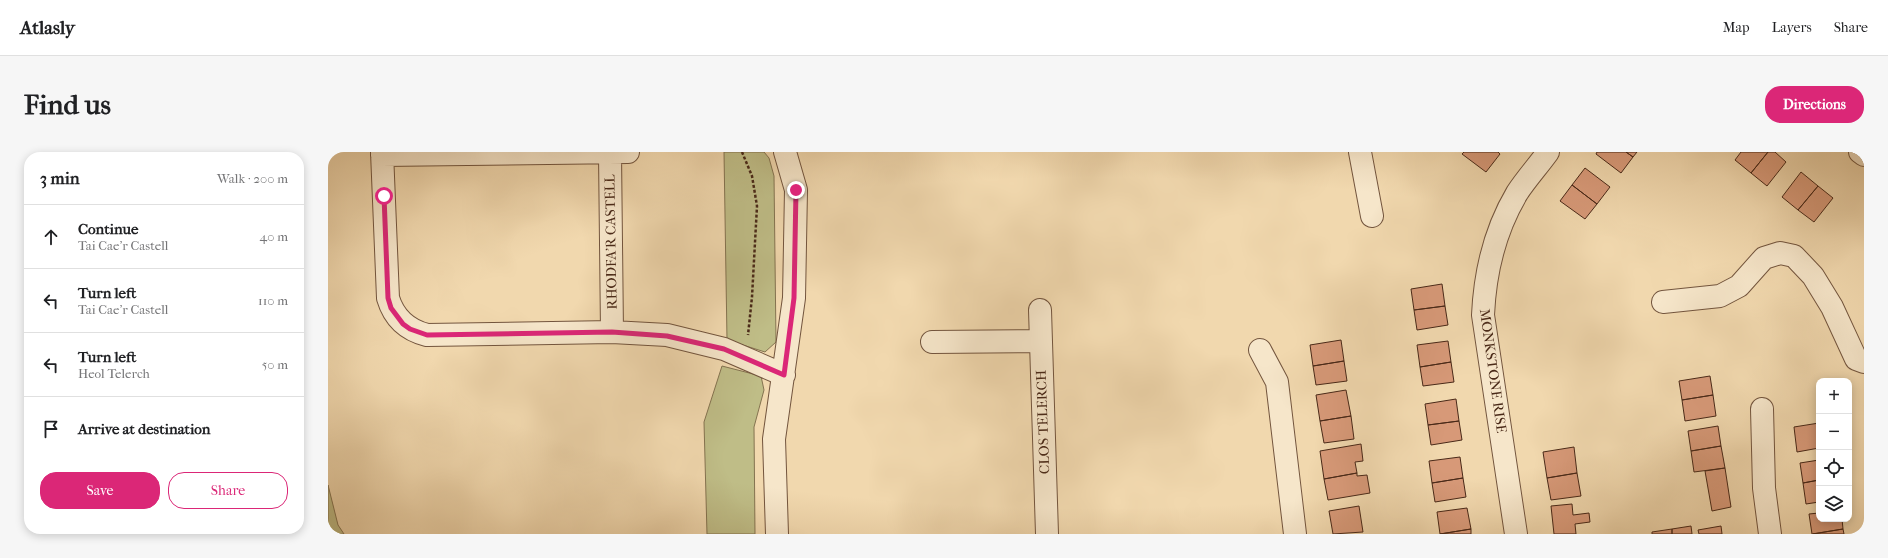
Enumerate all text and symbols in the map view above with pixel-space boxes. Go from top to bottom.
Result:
text: Atlasly [20,17,75,39]
text: Map [1723,19,1750,36]
text: Layers [1772,19,1812,36]
text: Share [1834,19,1868,36]
button: Directions [1765,86,1864,123]
text: Find us [24,88,111,121]
text: 3 min [40,168,80,188]
text: Walk · 200 m [217,171,288,186]
street label: RHODFA'R CASTELL [601,174,621,310]
route end [787,181,805,199]
route start [375,187,393,205]
text: Continue [78,220,138,238]
icon: ahead [40,226,62,248]
text: 40 m [260,229,288,244]
text: Tai Cae'r Castell [78,238,168,253]
text: Turn left [78,284,136,302]
icon: left [40,290,62,312]
text: 110 m [258,293,288,308]
text: Tai Cae'r Castell [78,302,168,317]
street label: MONKSTONE RISE [1476,308,1510,435]
text: Turn left [78,348,136,366]
icon: left [40,354,62,376]
text: 50 m [262,357,288,372]
text: Heol Telerch [78,366,150,381]
street label: CLOS TELERCH [1033,370,1053,474]
map controls [1816,378,1852,522]
button: + [1816,378,1852,414]
button: − [1816,414,1852,450]
icon: arrive [40,418,62,440]
text: Arrive at destination [78,420,210,438]
button: locate [1816,450,1852,486]
button: Save [40,472,160,509]
button: Share [168,472,288,509]
button: layers [1816,486,1852,522]

